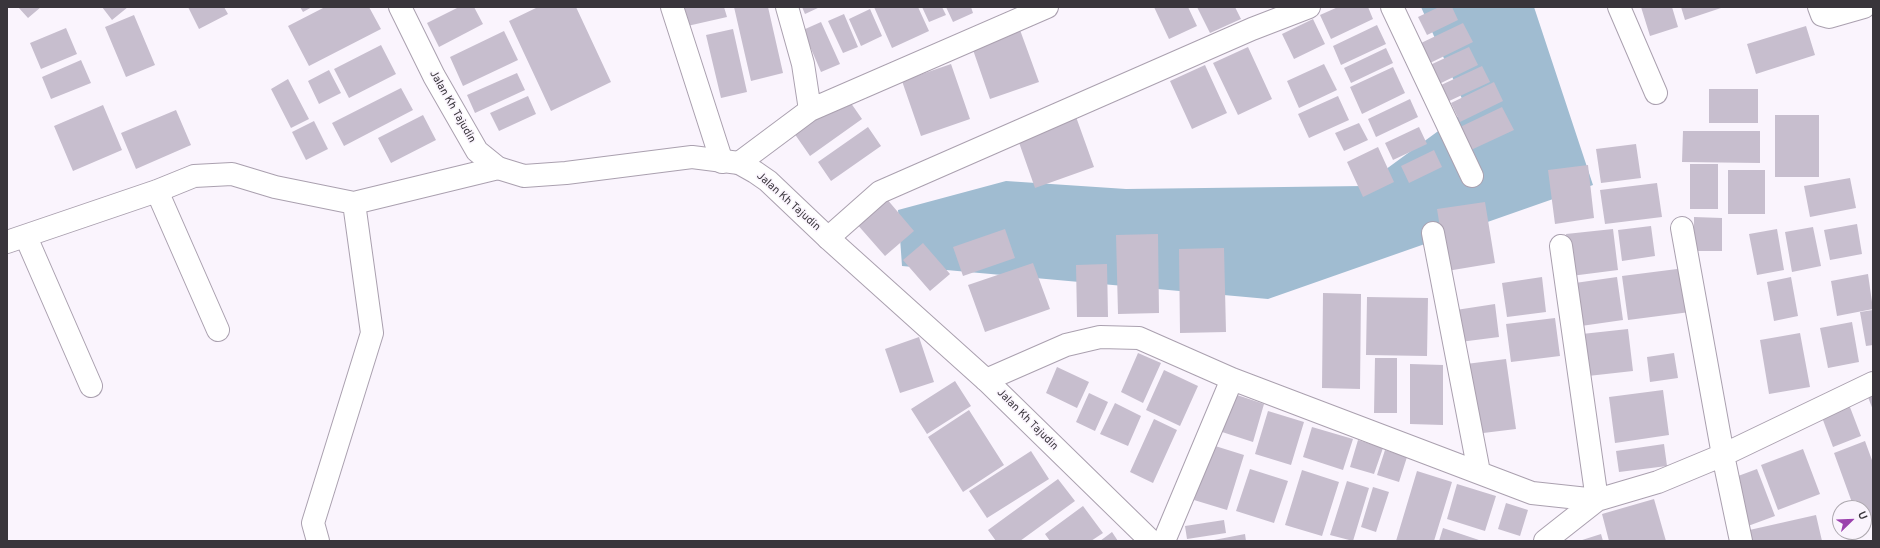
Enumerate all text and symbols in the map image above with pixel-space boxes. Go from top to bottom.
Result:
street label: Jalan Kh Tajudin [426,68,478,146]
street label: Jalan Kh Tajudin [753,170,823,234]
street label: Jalan Kh Tajudin [994,387,1060,453]
north arrow [1832,500,1872,540]
text: U [1854,509,1870,522]

